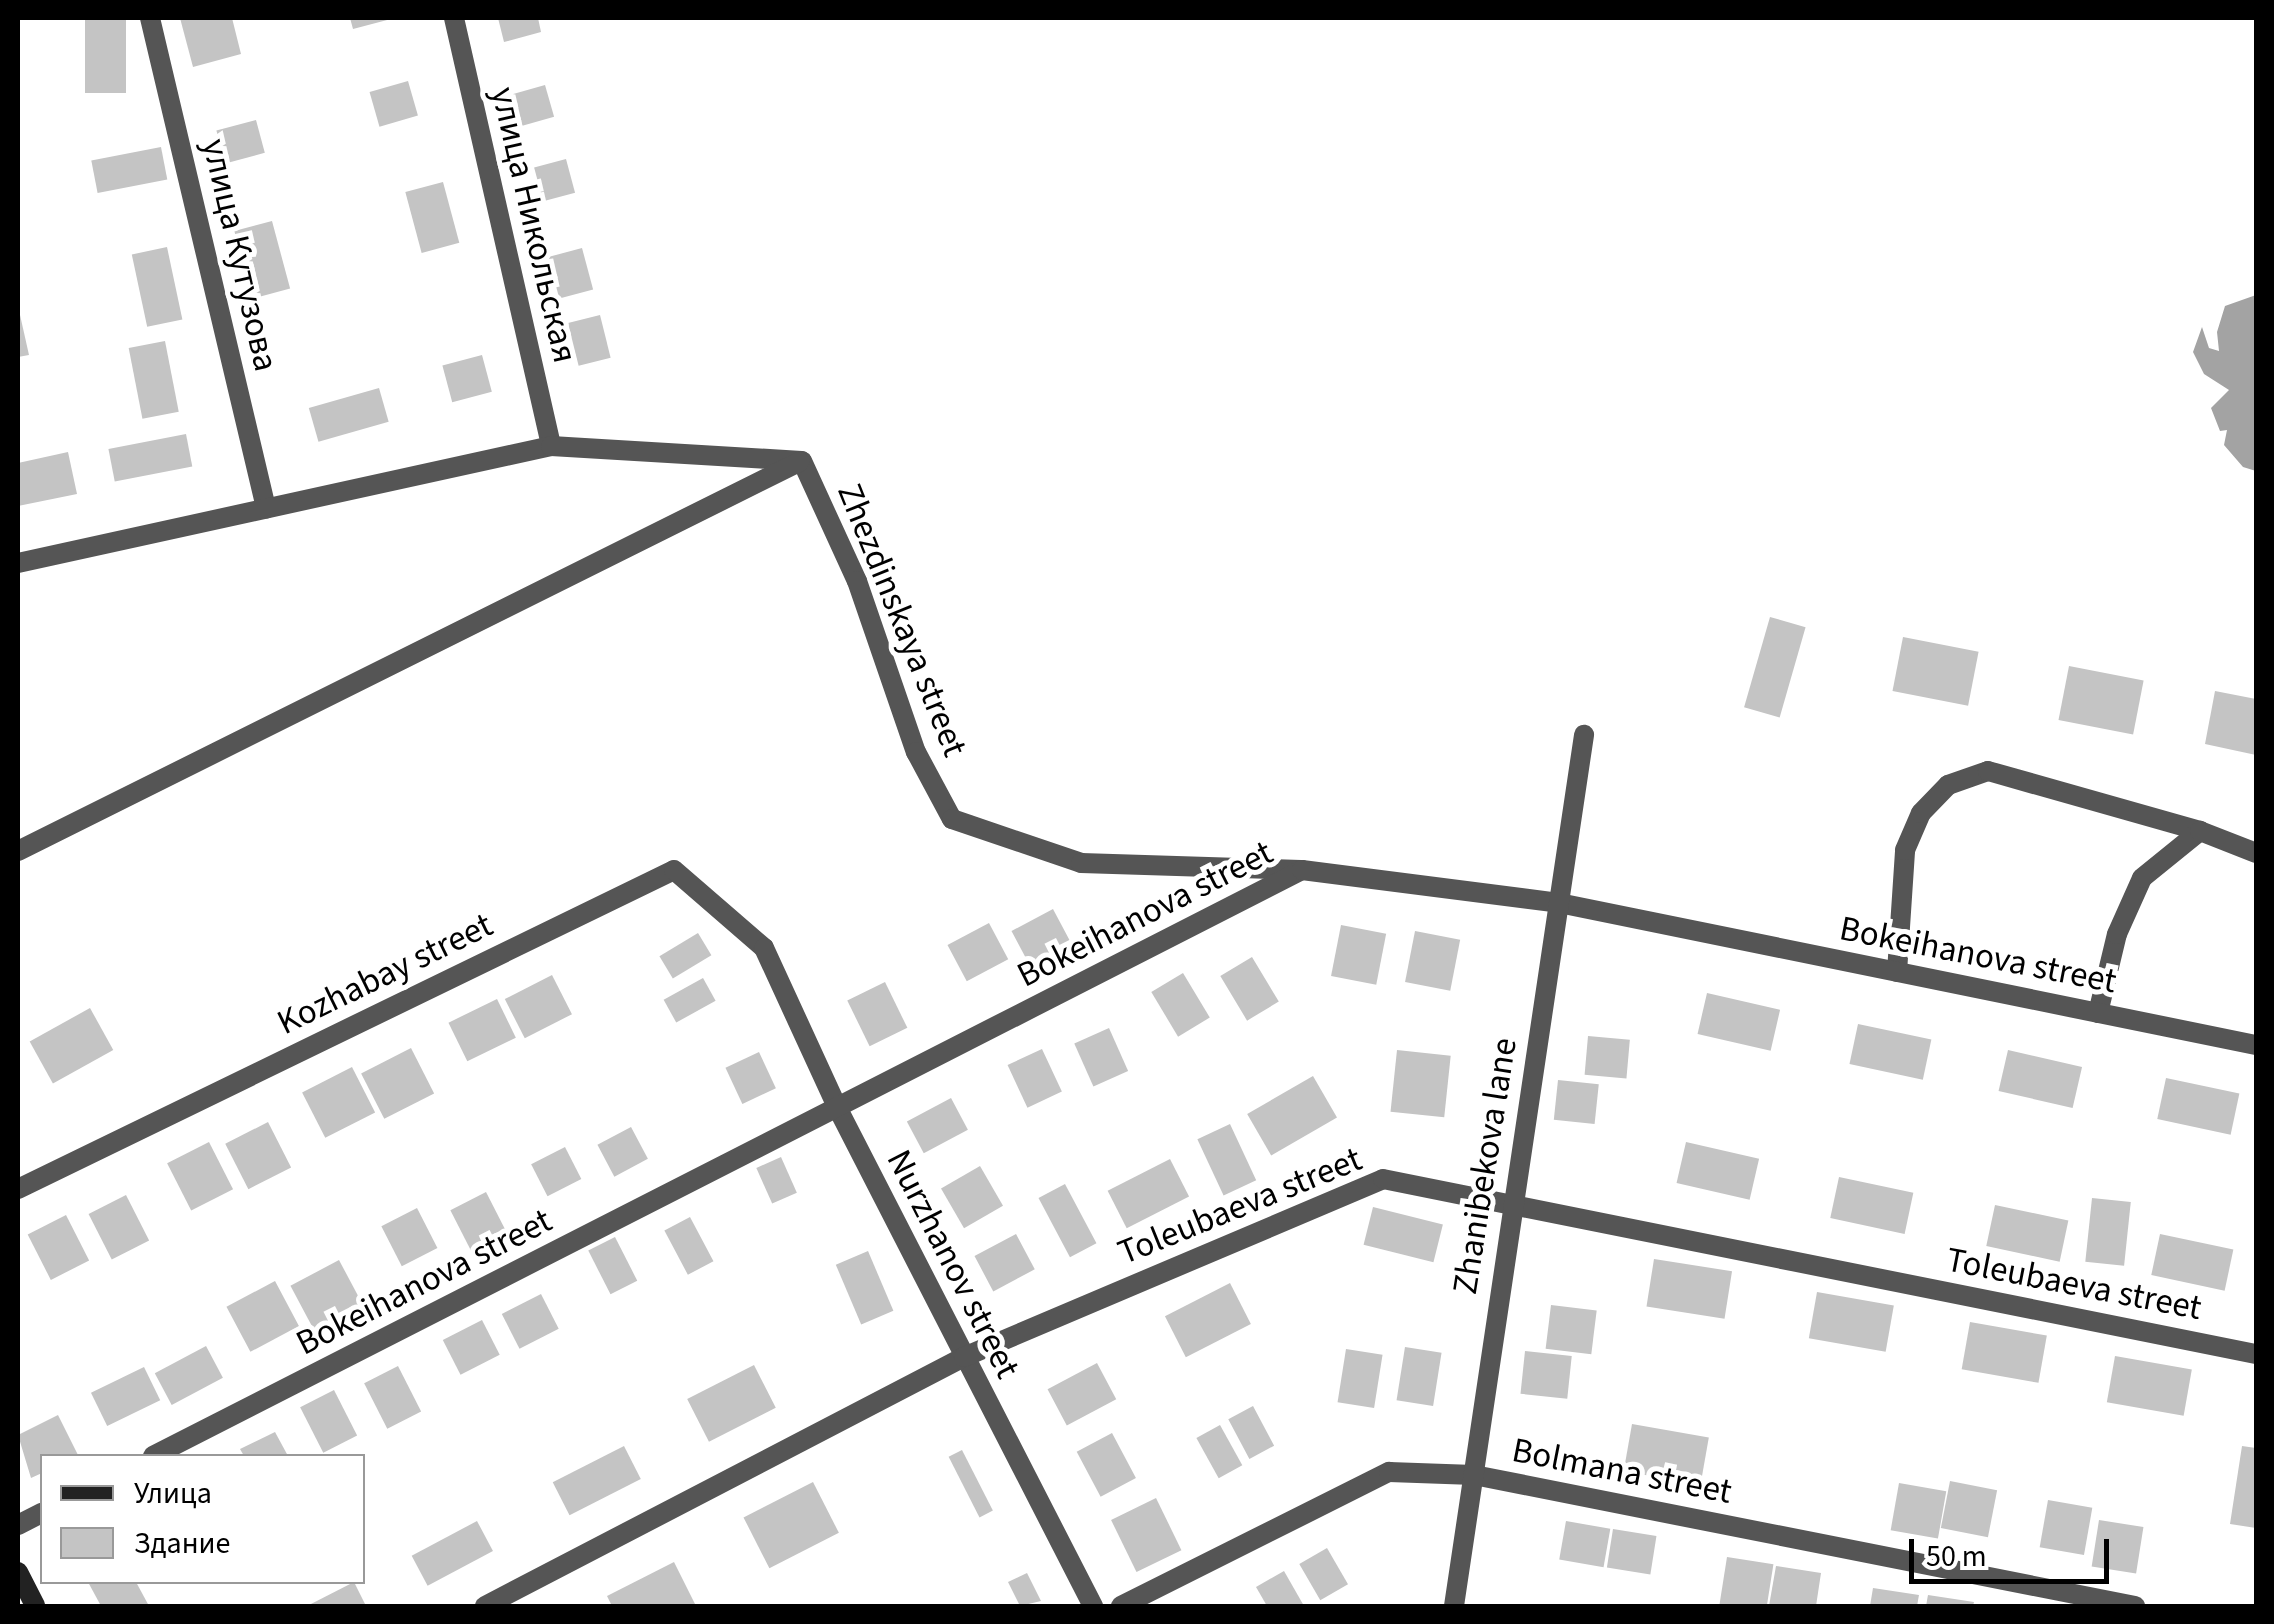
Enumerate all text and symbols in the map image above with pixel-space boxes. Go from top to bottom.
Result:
street label: улица Никольская [482,83,586,367]
street label: улица Кутузова [193,135,287,375]
street label: Zhezdinskaya street [828,478,976,762]
street label: Bokeihanova street [1010,832,1280,996]
street label: Kozhabay street [271,904,499,1044]
street label: Bokeihanova street [1836,908,2120,1002]
street label: Zhanibekova lane [1444,1035,1526,1297]
street label: Toleubaeva street [1112,1138,1368,1274]
street label: Nurzhanov street [877,1143,1029,1385]
street label: Bokeihanova street [289,1200,559,1364]
street label: Toleubaeva street [1943,1239,2205,1329]
street label: Bolmana street [1509,1429,1735,1513]
legend [40,1454,365,1584]
text: Улица [134,1472,212,1515]
scale bar [1914,1519,2114,1581]
text: Здание [134,1522,230,1565]
text: 50 m [1926,1535,1987,1578]

